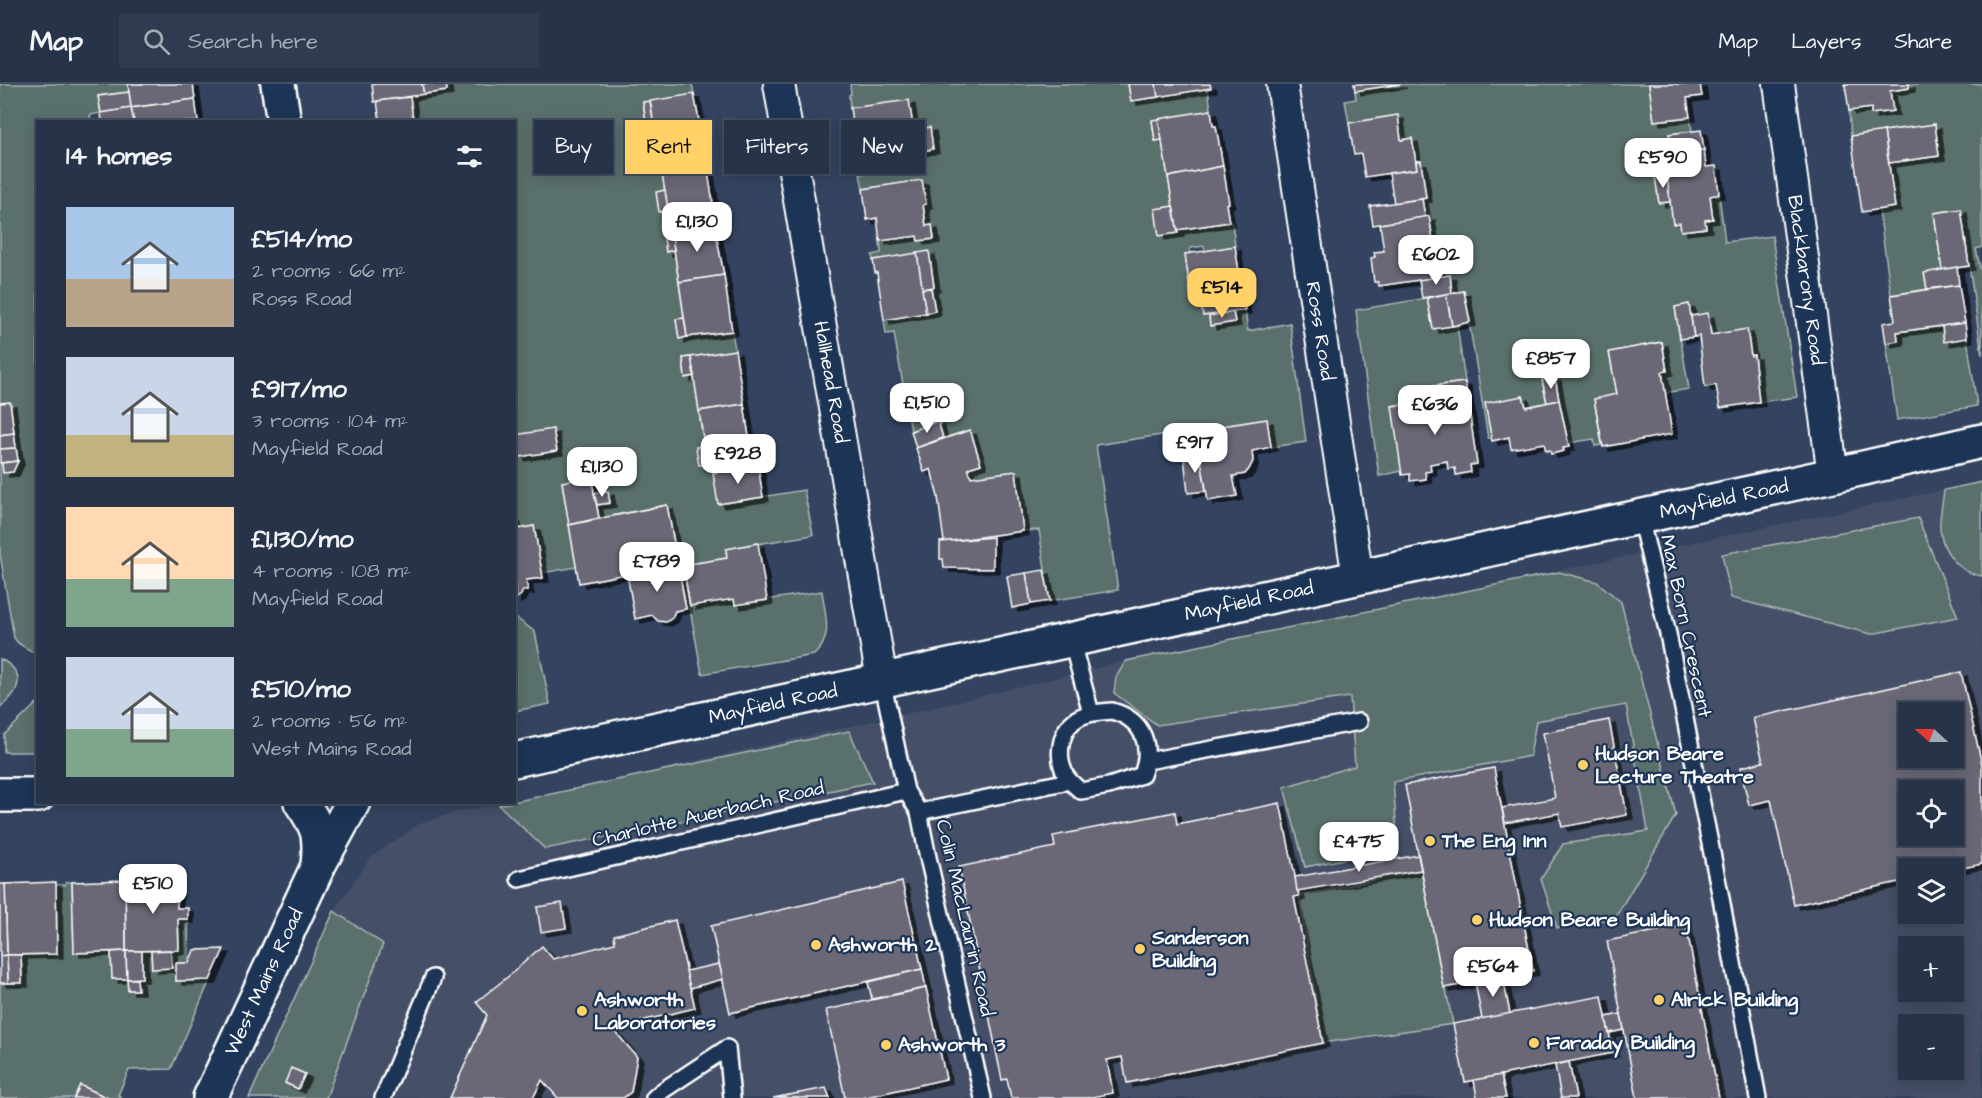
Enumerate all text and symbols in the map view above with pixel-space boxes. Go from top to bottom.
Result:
search box [119,14,539,68]
text: Map [30,22,83,61]
icon: search [140,25,173,58]
text: Search here [188,26,318,57]
text: Map [1718,27,1758,56]
text: Layers [1791,27,1861,56]
text: Share [1894,27,1952,56]
chip: Buy [534,120,613,174]
chip: Rent [625,120,712,174]
chip: Filters [724,120,829,174]
chip: New [841,120,925,174]
text: 14 homes [66,138,172,174]
pin: £590 [1627,138,1699,189]
icon: filters [453,140,486,173]
text: £590 [1639,143,1687,171]
street label: Blackbarony Road [1779,193,1832,367]
pin: £1,130 [648,202,746,253]
text: £1,130 [676,207,718,235]
text: £514/mo [252,221,352,257]
icon: home [114,231,186,303]
pin: £602 [1400,235,1472,286]
text: £602 [1412,240,1460,268]
text: 2 rooms · 66 m² [252,257,406,285]
pin: £514 [1186,268,1258,319]
text: £514 [1201,273,1243,301]
street label: Ross Road [1298,280,1342,382]
text: Ross Road [252,285,352,313]
street label: Hallhead Road [806,319,856,445]
pin: £857 [1515,339,1587,390]
text: £857 [1526,344,1576,372]
text: £917/mo [252,371,347,407]
icon: home [114,381,186,453]
pin: £1,510 [878,383,976,434]
pin: £636 [1399,385,1471,436]
text: £1,510 [904,388,950,416]
text: £636 [1412,390,1458,418]
text: 3 rooms · 104 m² [252,407,408,435]
pin: £917 [1159,423,1231,474]
text: £917 [1176,428,1214,456]
pin: £928 [702,434,774,485]
text: Mayfield Road [252,435,383,463]
text: £928 [715,439,761,467]
pin: £1,130 [553,447,651,498]
text: £1,130 [581,452,623,480]
street label: Mayfield Road [1657,472,1791,527]
text: £1,130/mo [252,521,354,557]
icon: home [114,531,186,603]
street label: Max Born Crescent [1653,532,1719,720]
pin: £789 [621,542,693,593]
text: £789 [633,547,681,575]
text: 4 rooms · 108 m² [252,557,411,585]
street label: Mayfield Road [1182,574,1316,629]
text: Mayfield Road [252,585,383,613]
text: £510/mo [252,671,351,707]
street label: Mayfield Road [706,677,840,732]
icon: home [114,681,186,753]
north arrow [1898,702,1964,768]
map controls [1898,702,1964,1080]
text: 2 rooms · 56 m² [252,707,407,735]
text: West Mains Road [252,735,412,763]
place label: Hudson Beare Lecture Theatre [1595,740,1754,791]
marker: Hudson Beare Lecture Theatre [1576,758,1590,772]
street label: Charlotte Auerbach Road [589,774,827,854]
button: locate [1898,780,1964,846]
street label: Colin MacLaurin Road [929,817,1001,1019]
pin: £475 [1323,822,1395,873]
text: £475 [1334,827,1384,855]
place label: The Eng Inn [1441,827,1546,856]
marker: The Eng Inn [1423,834,1437,848]
button: layers [1898,858,1964,924]
pin: £510 [117,864,189,915]
text: £510 [133,869,173,897]
street label: West Mains Road [218,904,310,1060]
place label: Hudson Beare Building [1489,906,1691,935]
marker: Hudson Beare Building [1470,913,1484,927]
place label: Sanderson Building [1151,924,1248,976]
place label: Ashworth 2 [828,931,937,959]
button: + [1898,936,1964,1002]
marker: Ashworth 2 [809,938,823,952]
marker: Sanderson Building [1133,942,1147,956]
pin: £564 [1457,947,1529,998]
text: £564 [1467,952,1519,980]
place label: Ashworth Laboratories [594,986,716,1037]
place label: Alrick Building [1671,986,1799,1015]
marker: Alrick Building [1652,993,1666,1007]
marker: Ashworth Laboratories [575,1004,589,1018]
button: − [1898,1014,1964,1080]
place label: Faraday Building [1546,1029,1695,1058]
place label: Ashworth 3 [898,1031,1006,1059]
marker: Faraday Building [1527,1036,1541,1050]
marker: Ashworth 3 [879,1038,893,1052]

